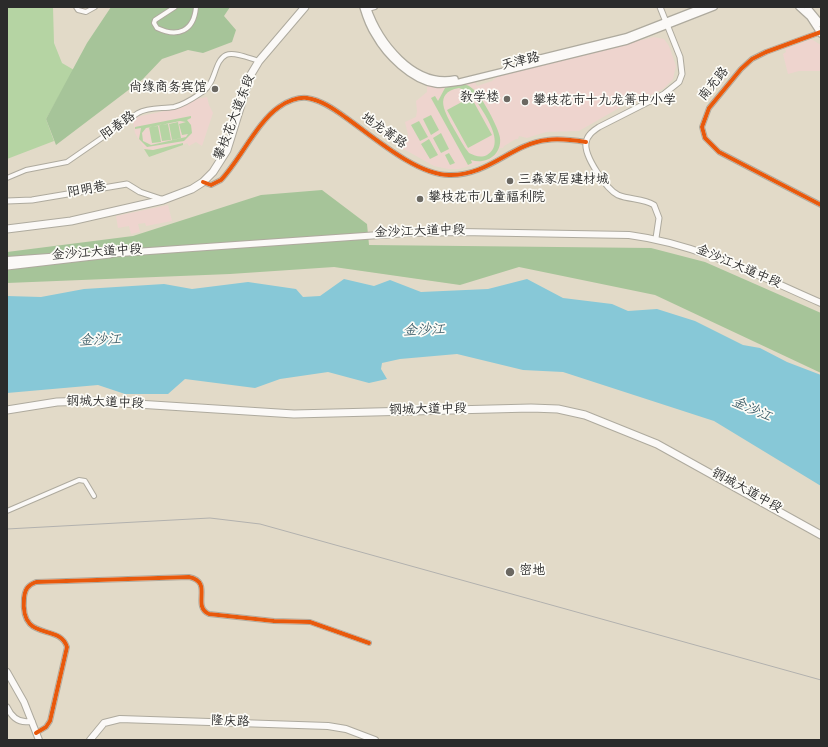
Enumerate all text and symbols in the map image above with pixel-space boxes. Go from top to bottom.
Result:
street label: 天津路 [500,51,542,75]
street label: 南充路 [697,65,733,105]
street label: 攀枝花大道东段 [212,73,260,163]
place label: 尚缘商务宾馆 [129,81,207,97]
marker: 尚缘商务宾馆 [210,84,220,94]
place label: 教学楼 [460,91,499,107]
marker: 教学楼 [502,94,512,104]
place label: 攀枝花市十九龙箐中小学 [533,94,676,110]
marker: 攀枝花市十九龙箐中小学 [520,97,530,107]
street label: 阳春路 [99,109,139,145]
street label: 地龙箐路 [357,111,409,153]
place label: 三森家居建材城 [518,173,609,189]
marker: 三森家居建材城 [505,176,515,186]
street label: 阳明巷 [66,180,108,202]
place label: 攀枝花市儿童福利院 [428,191,545,207]
marker: 攀枝花市儿童福利院 [415,194,425,204]
street label: 金沙江大道中段 [374,224,466,242]
street label: 金沙江大道中段 [51,243,143,265]
street label: 金沙江大道中段 [693,243,783,293]
water label: 金沙江 [403,323,445,341]
water label: 金沙江 [79,333,121,351]
street label: 钢城大道中段 [66,395,144,413]
water label: 金沙江 [728,395,774,427]
street label: 钢城大道中段 [389,403,467,419]
street label: 钢城大道中段 [708,466,784,518]
place label: 密地 [519,564,545,580]
marker: 密地 [504,566,516,578]
street label: 隆庆路 [210,715,250,731]

